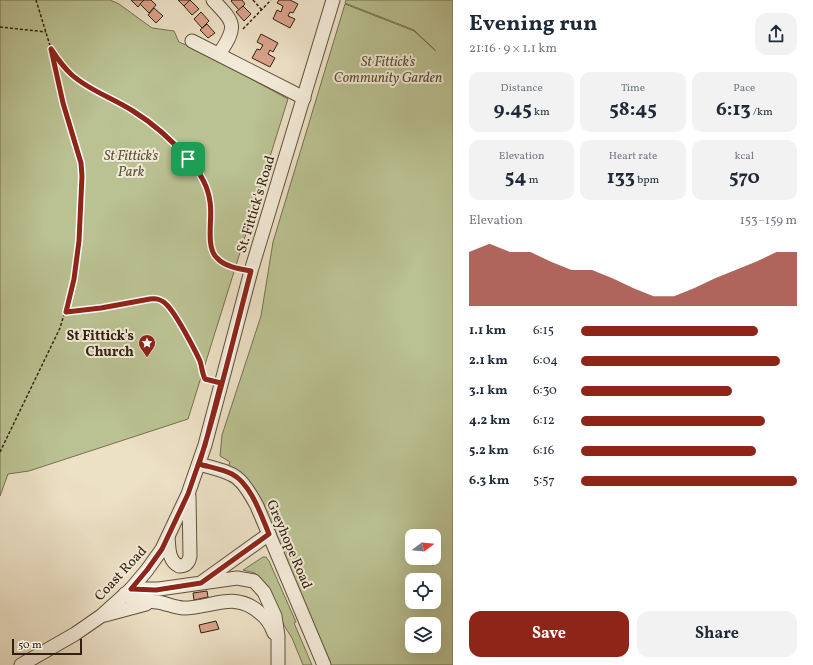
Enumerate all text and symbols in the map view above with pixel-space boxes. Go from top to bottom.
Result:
text: Evening run [469,9,598,40]
button: share [755,13,797,55]
text: 21:16 · 9 × 1.1 km [469,40,557,58]
park label: St Fittick's Community Garden [334,53,442,88]
text: Distance [501,81,543,96]
text: Time [621,81,645,96]
text: Pace [733,81,755,96]
text: 9.45 [494,96,532,124]
text: 58:45 [609,96,657,124]
text: 6:13 [716,96,751,124]
text: km [532,105,550,120]
text: /km [751,105,773,120]
pin [171,142,205,176]
park label: St Fittick's Park [104,147,158,182]
icon: arrive [177,148,199,170]
text: Elevation [499,149,545,164]
text: Heart rate [609,149,657,164]
text: kcal [735,149,754,164]
street label: St. Fittick's Road [233,153,280,256]
text: 54 [505,164,527,192]
text: 133 [607,164,635,192]
text: 570 [729,164,760,192]
text: m [527,173,539,188]
text: bpm [635,173,659,188]
text: Elevation [469,212,523,230]
text: 153–159 m [740,212,797,230]
text: 1.1 km [469,322,506,340]
text: 6:15 [533,322,554,340]
place label: St Fittick's Church [66,327,134,362]
place icon: St Fittick's Church [137,333,157,358]
text: 2.1 km [469,352,508,370]
text: 6:04 [533,352,558,370]
text: 3.1 km [469,382,508,400]
text: 6:30 [533,382,557,400]
text: 4.2 km [469,412,510,430]
text: 6:12 [533,412,555,430]
text: 5.2 km [469,442,509,460]
text: 6:16 [533,442,554,460]
text: 6.3 km [469,472,509,490]
text: 5:57 [533,472,555,490]
street label: Greyhope Road [261,497,316,592]
north arrow [405,529,441,565]
map controls [405,529,441,653]
street label: Coast Road [91,542,152,606]
button: locate [405,573,441,609]
button: Save [469,611,629,657]
button: Share [637,611,797,657]
button: layers [405,617,441,653]
scale bar [12,637,82,656]
text: 50 m [18,638,42,653]

